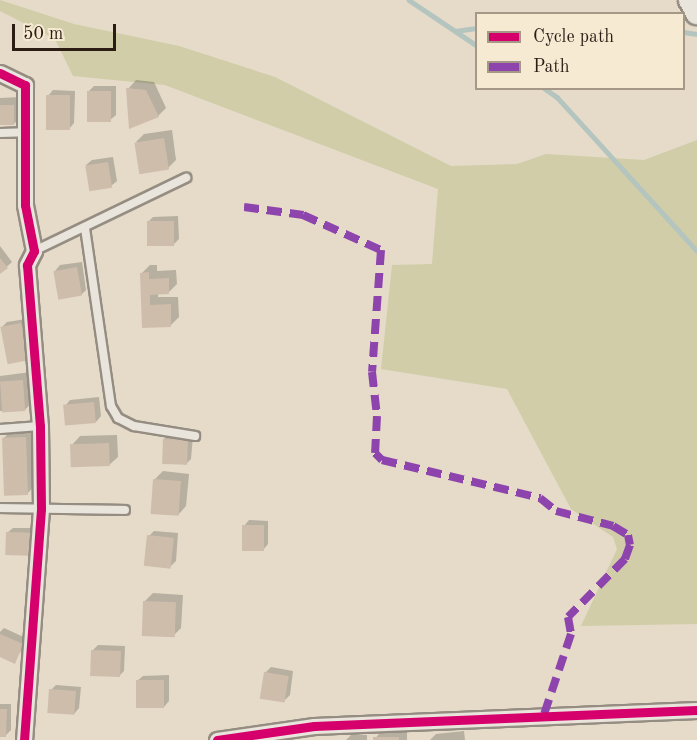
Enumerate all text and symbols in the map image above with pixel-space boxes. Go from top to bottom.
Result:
scale bar [15,12,118,50]
legend [475,12,685,90]
text: 50 m [23,25,63,43]
text: Cycle path [533,28,614,46]
text: Path [533,58,569,76]

